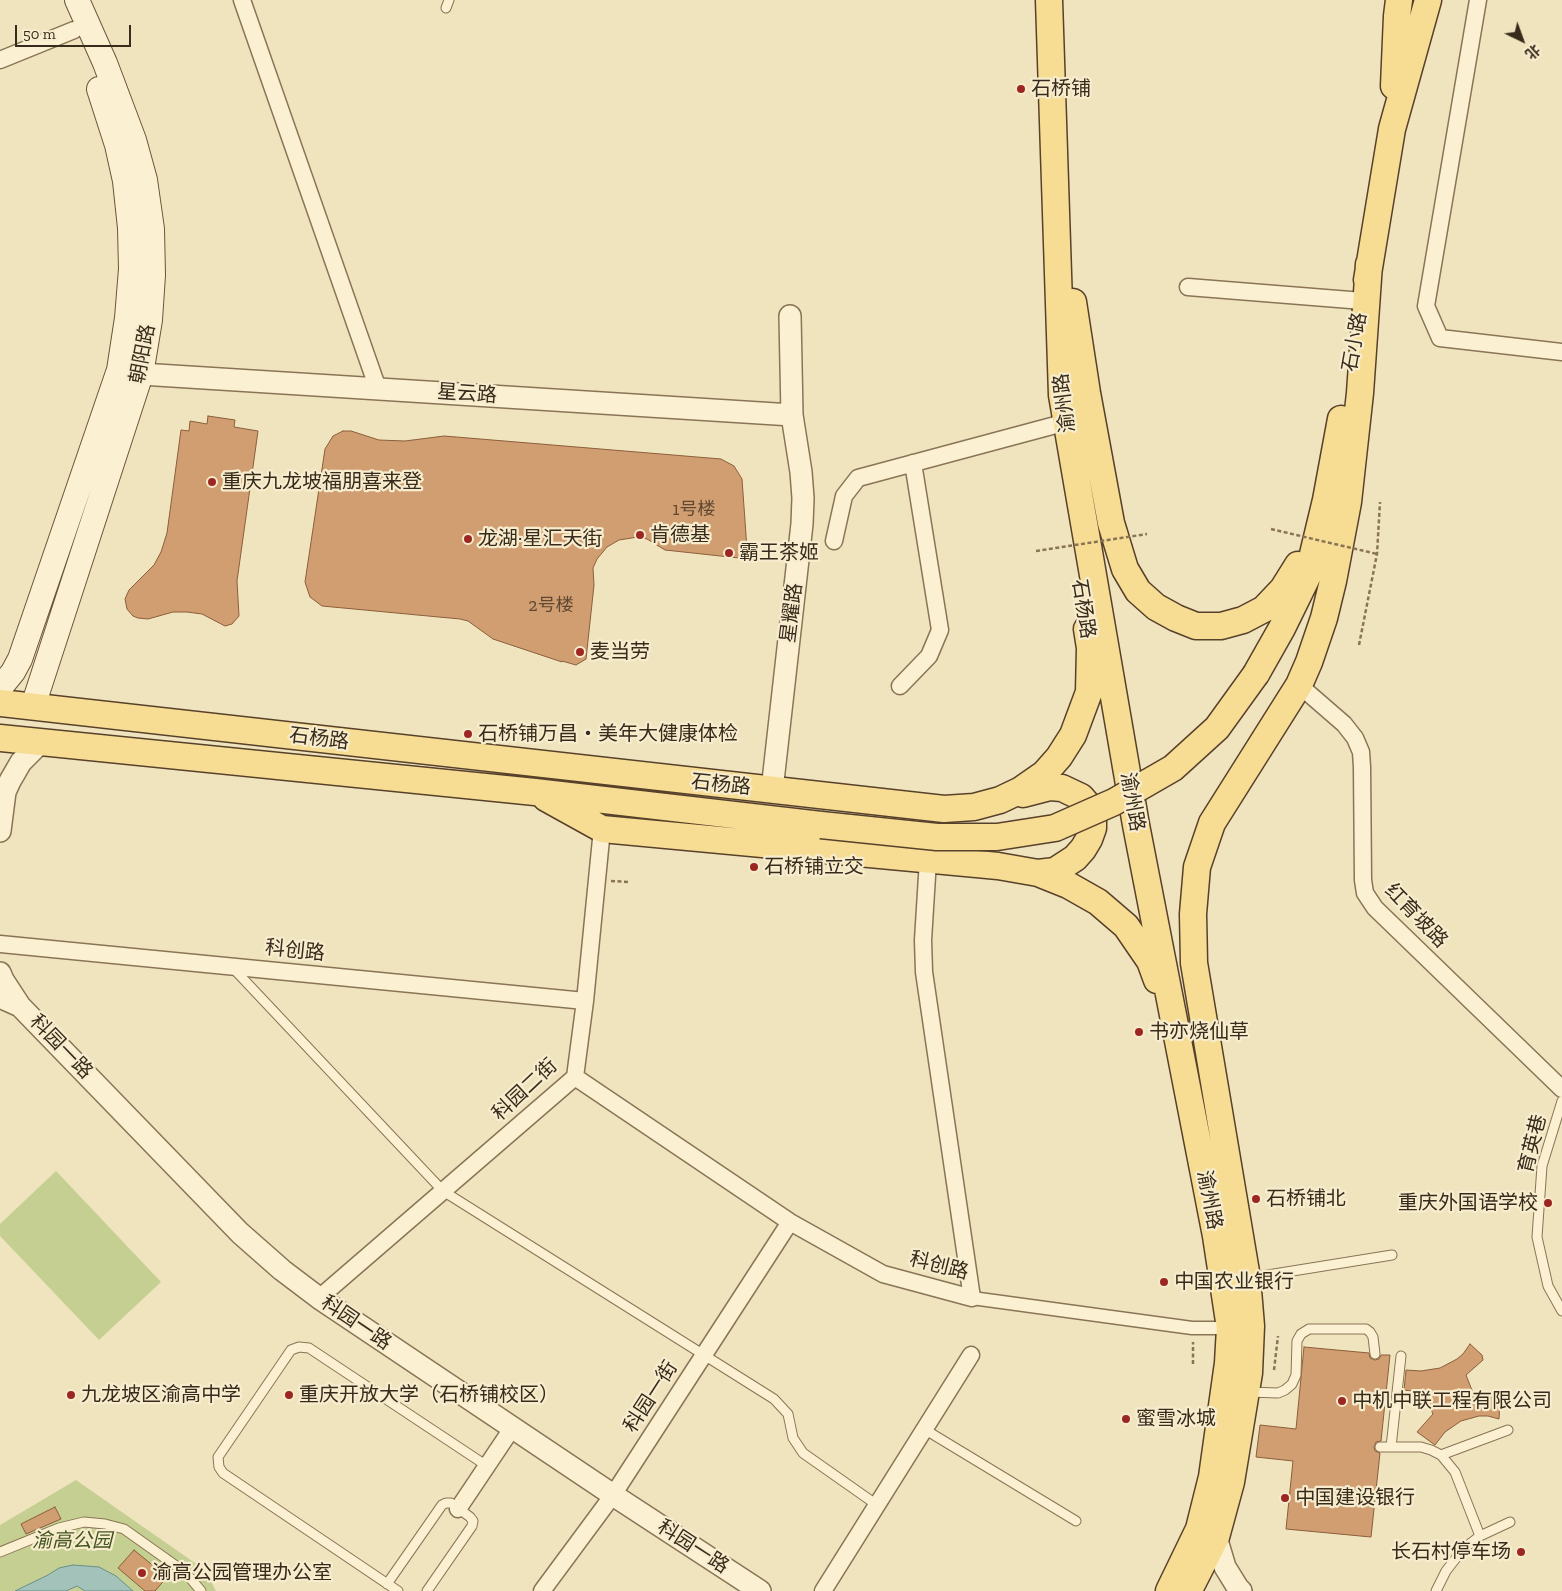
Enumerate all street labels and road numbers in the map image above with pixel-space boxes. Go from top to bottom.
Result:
street label: 石小路 [1338,310,1372,374]
street label: 朝阳路 [125,322,161,386]
street label: 渝州路 [1049,372,1081,434]
street label: 星云路 [436,380,498,408]
street label: 石杨路 [1066,577,1100,641]
street label: 星耀路 [776,582,808,644]
street label: 石杨路 [288,723,350,755]
street label: 石杨路 [690,770,752,800]
street label: 渝州路 [1115,770,1149,834]
street label: 红育坡路 [1380,879,1452,953]
street label: 科创路 [264,936,326,966]
street label: 科园一路 [25,1010,97,1084]
street label: 科园二街 [488,1054,562,1126]
street label: 育英巷 [1514,1112,1552,1176]
street label: 渝州路 [1191,1168,1227,1232]
street label: 科创路 [907,1247,971,1285]
street label: 科园一路 [316,1291,396,1355]
street label: 科园一街 [619,1357,683,1437]
street label: 科园一路 [653,1515,733,1579]

